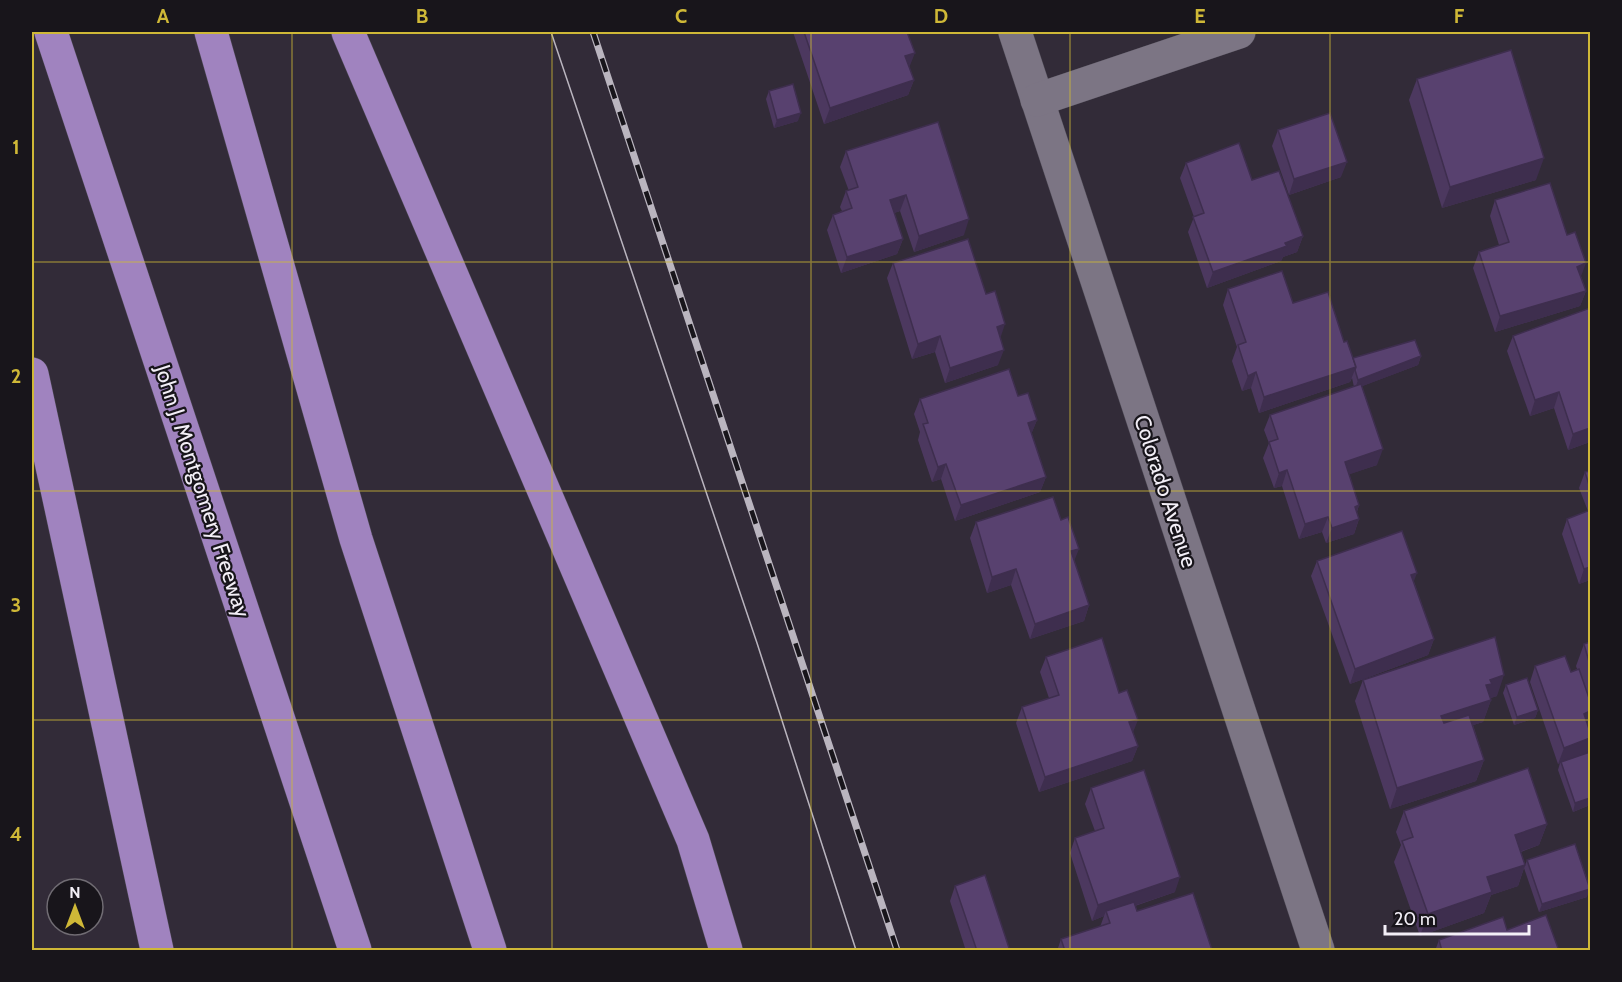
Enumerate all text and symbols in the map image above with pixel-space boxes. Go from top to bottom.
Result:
text: A [157,4,170,28]
text: B [416,4,428,28]
text: C [675,4,687,28]
text: D [934,4,948,28]
text: E [1194,4,1206,28]
text: F [1454,4,1465,28]
text: 1 [12,135,20,159]
street label: John J. Montgomery Freeway [149,360,256,621]
text: 2 [11,364,21,388]
street label: Colorado Avenue [1128,411,1203,571]
text: 3 [11,593,21,617]
text: 4 [10,822,22,846]
north arrow [45,877,105,937]
text: N [69,883,81,902]
scale bar [1385,898,1529,936]
text: 20 m [1394,908,1436,930]

